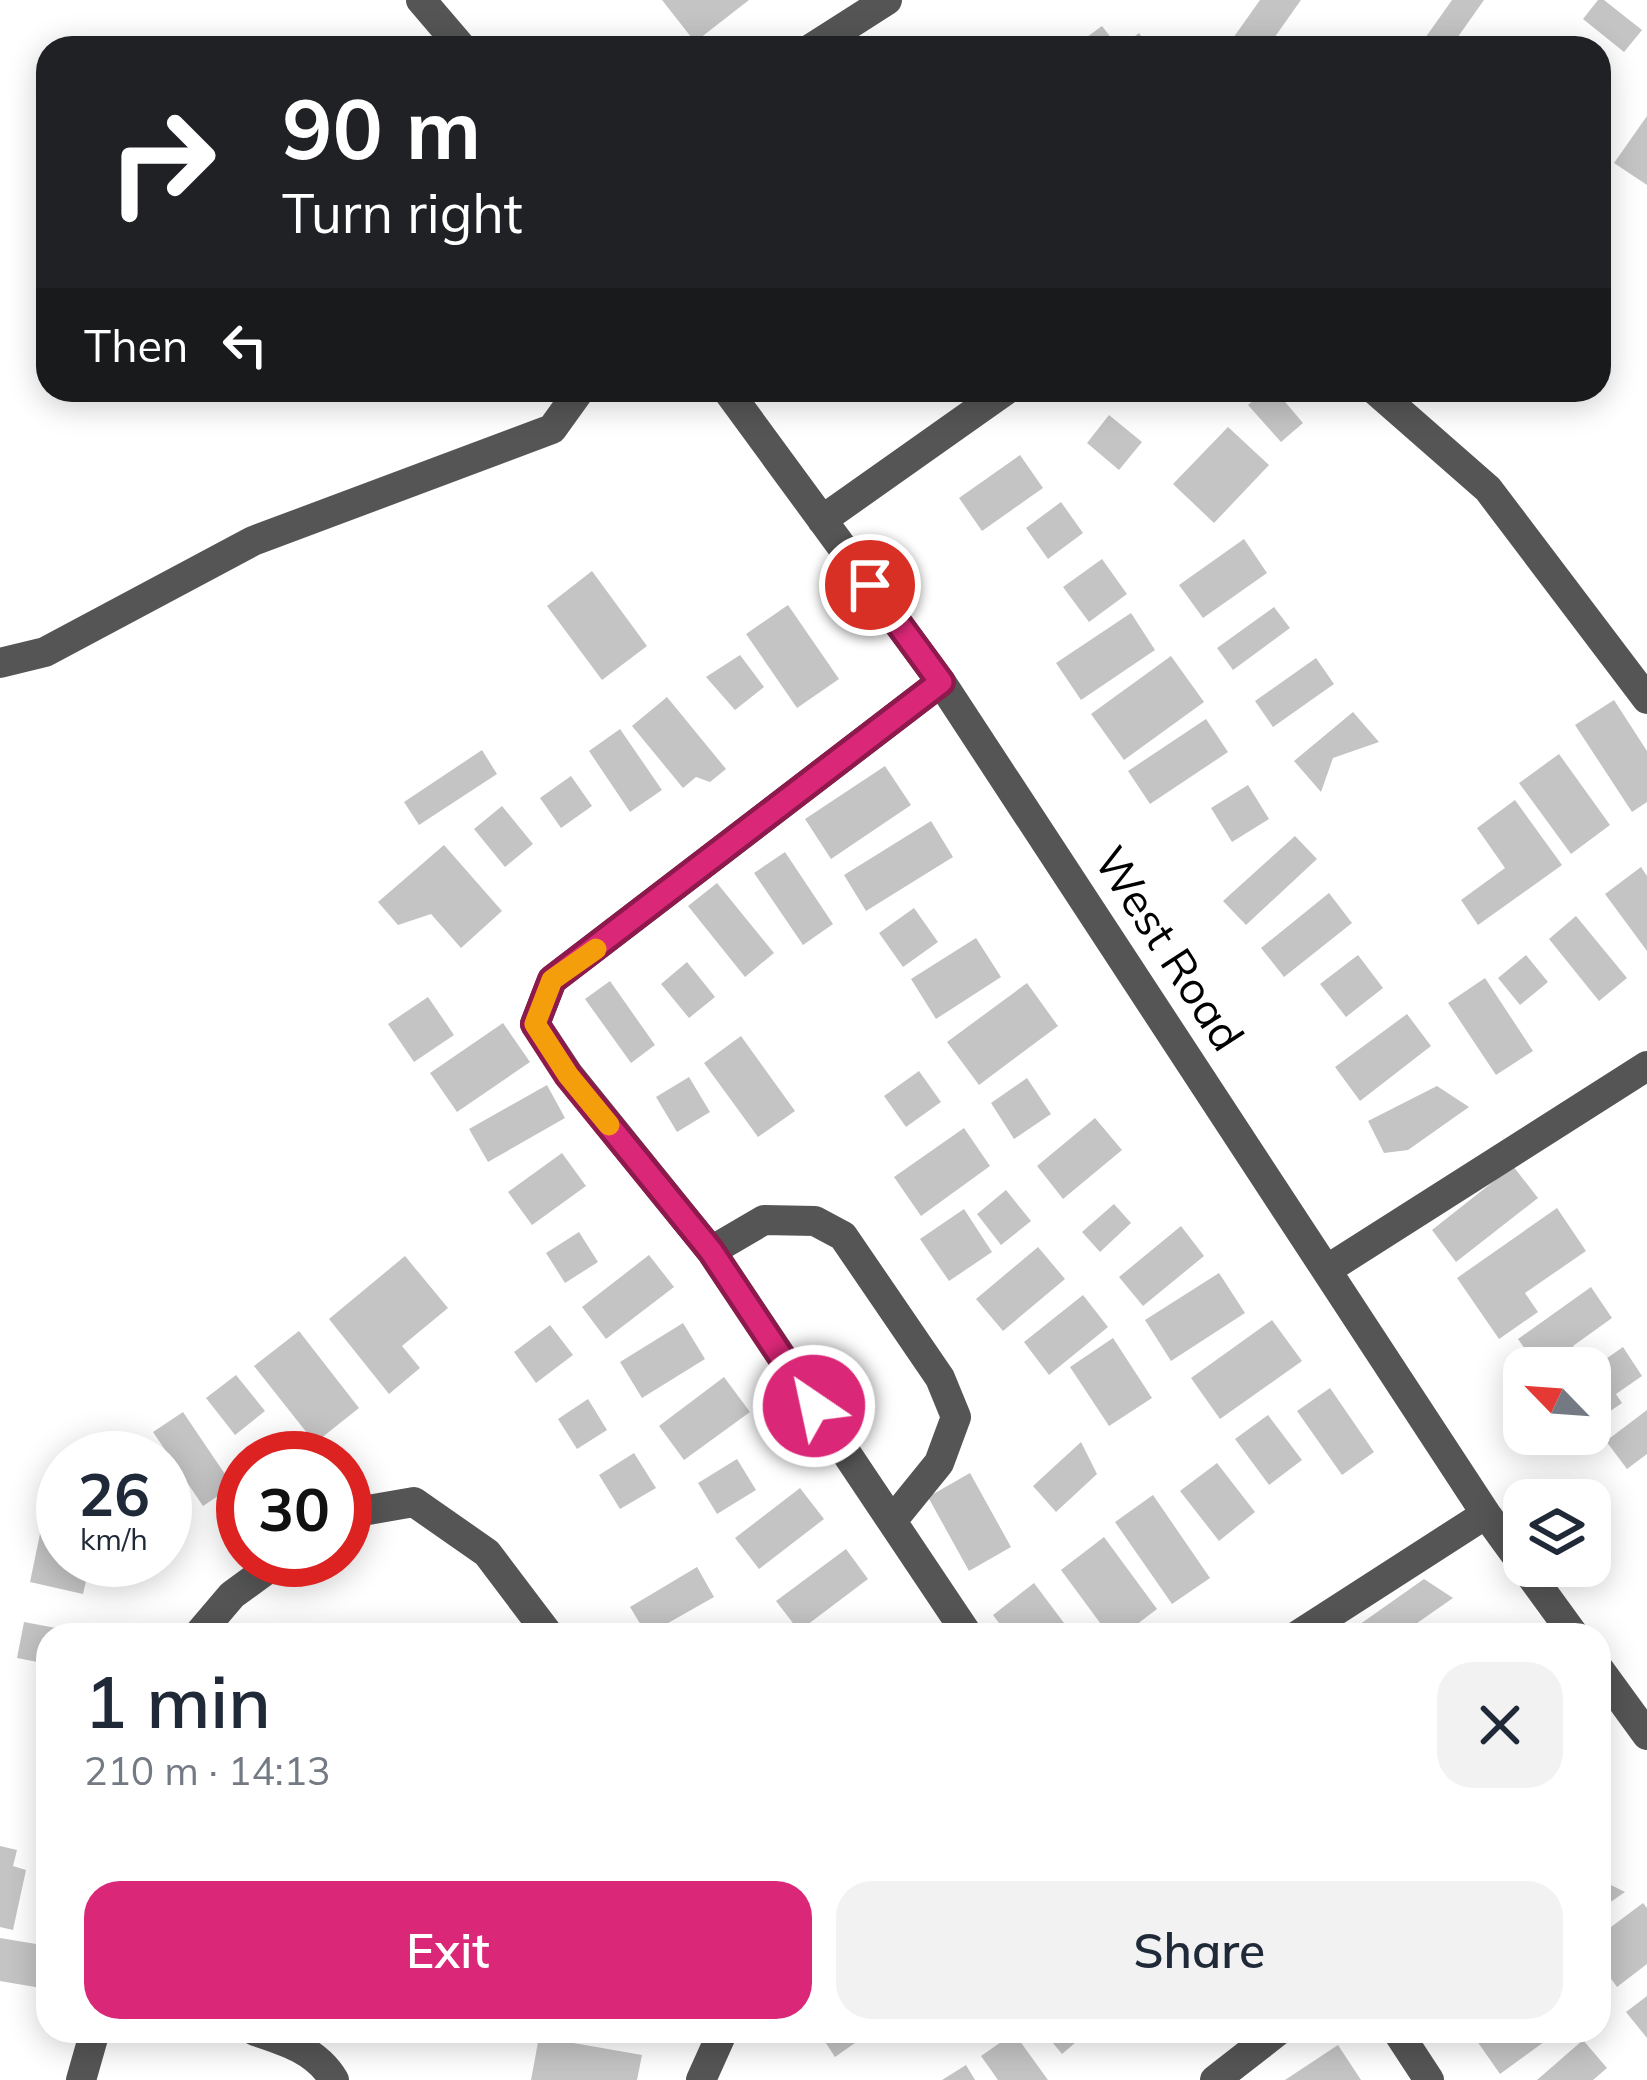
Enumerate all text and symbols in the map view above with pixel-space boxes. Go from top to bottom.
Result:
text: 90 m [282,75,481,180]
icon: right [84,84,240,240]
text: Turn right [282,179,523,247]
icon: left [212,312,278,378]
text: Then [84,317,188,373]
pin [819,534,921,636]
icon: arrive [837,552,903,618]
street label: West Road [1083,836,1257,1060]
position arrow [751,1343,877,1469]
north arrow [1503,1347,1611,1455]
map controls [1503,1347,1611,1587]
speed limit sign: 30 [216,1431,372,1587]
text: 26 [78,1456,150,1531]
button: layers [1503,1479,1611,1587]
text: km/h [80,1520,148,1558]
text: 1 min [84,1656,271,1746]
button: close [1437,1662,1563,1788]
text: 210 m · 14:13 [84,1746,330,1795]
button: Exit [84,1881,812,2019]
button: Share [836,1881,1563,2019]

